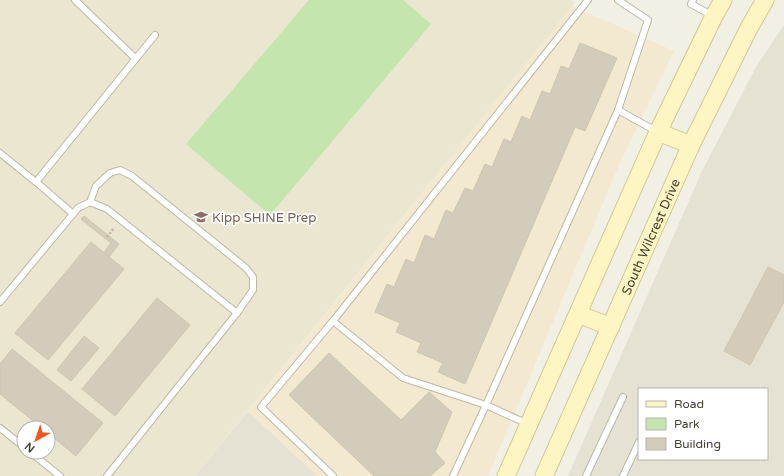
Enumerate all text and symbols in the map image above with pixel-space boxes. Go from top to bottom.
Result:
street label: South Wilcrest Drive [619,176,684,297]
school or university icon: Kipp SHINE Prep [193,209,209,225]
place label: Kipp SHINE Prep [212,210,316,226]
legend [638,388,768,460]
text: Road [674,397,704,411]
text: Park [674,417,700,431]
north arrow [16,420,56,460]
text: Building [674,437,721,451]
text: N [22,439,37,455]

